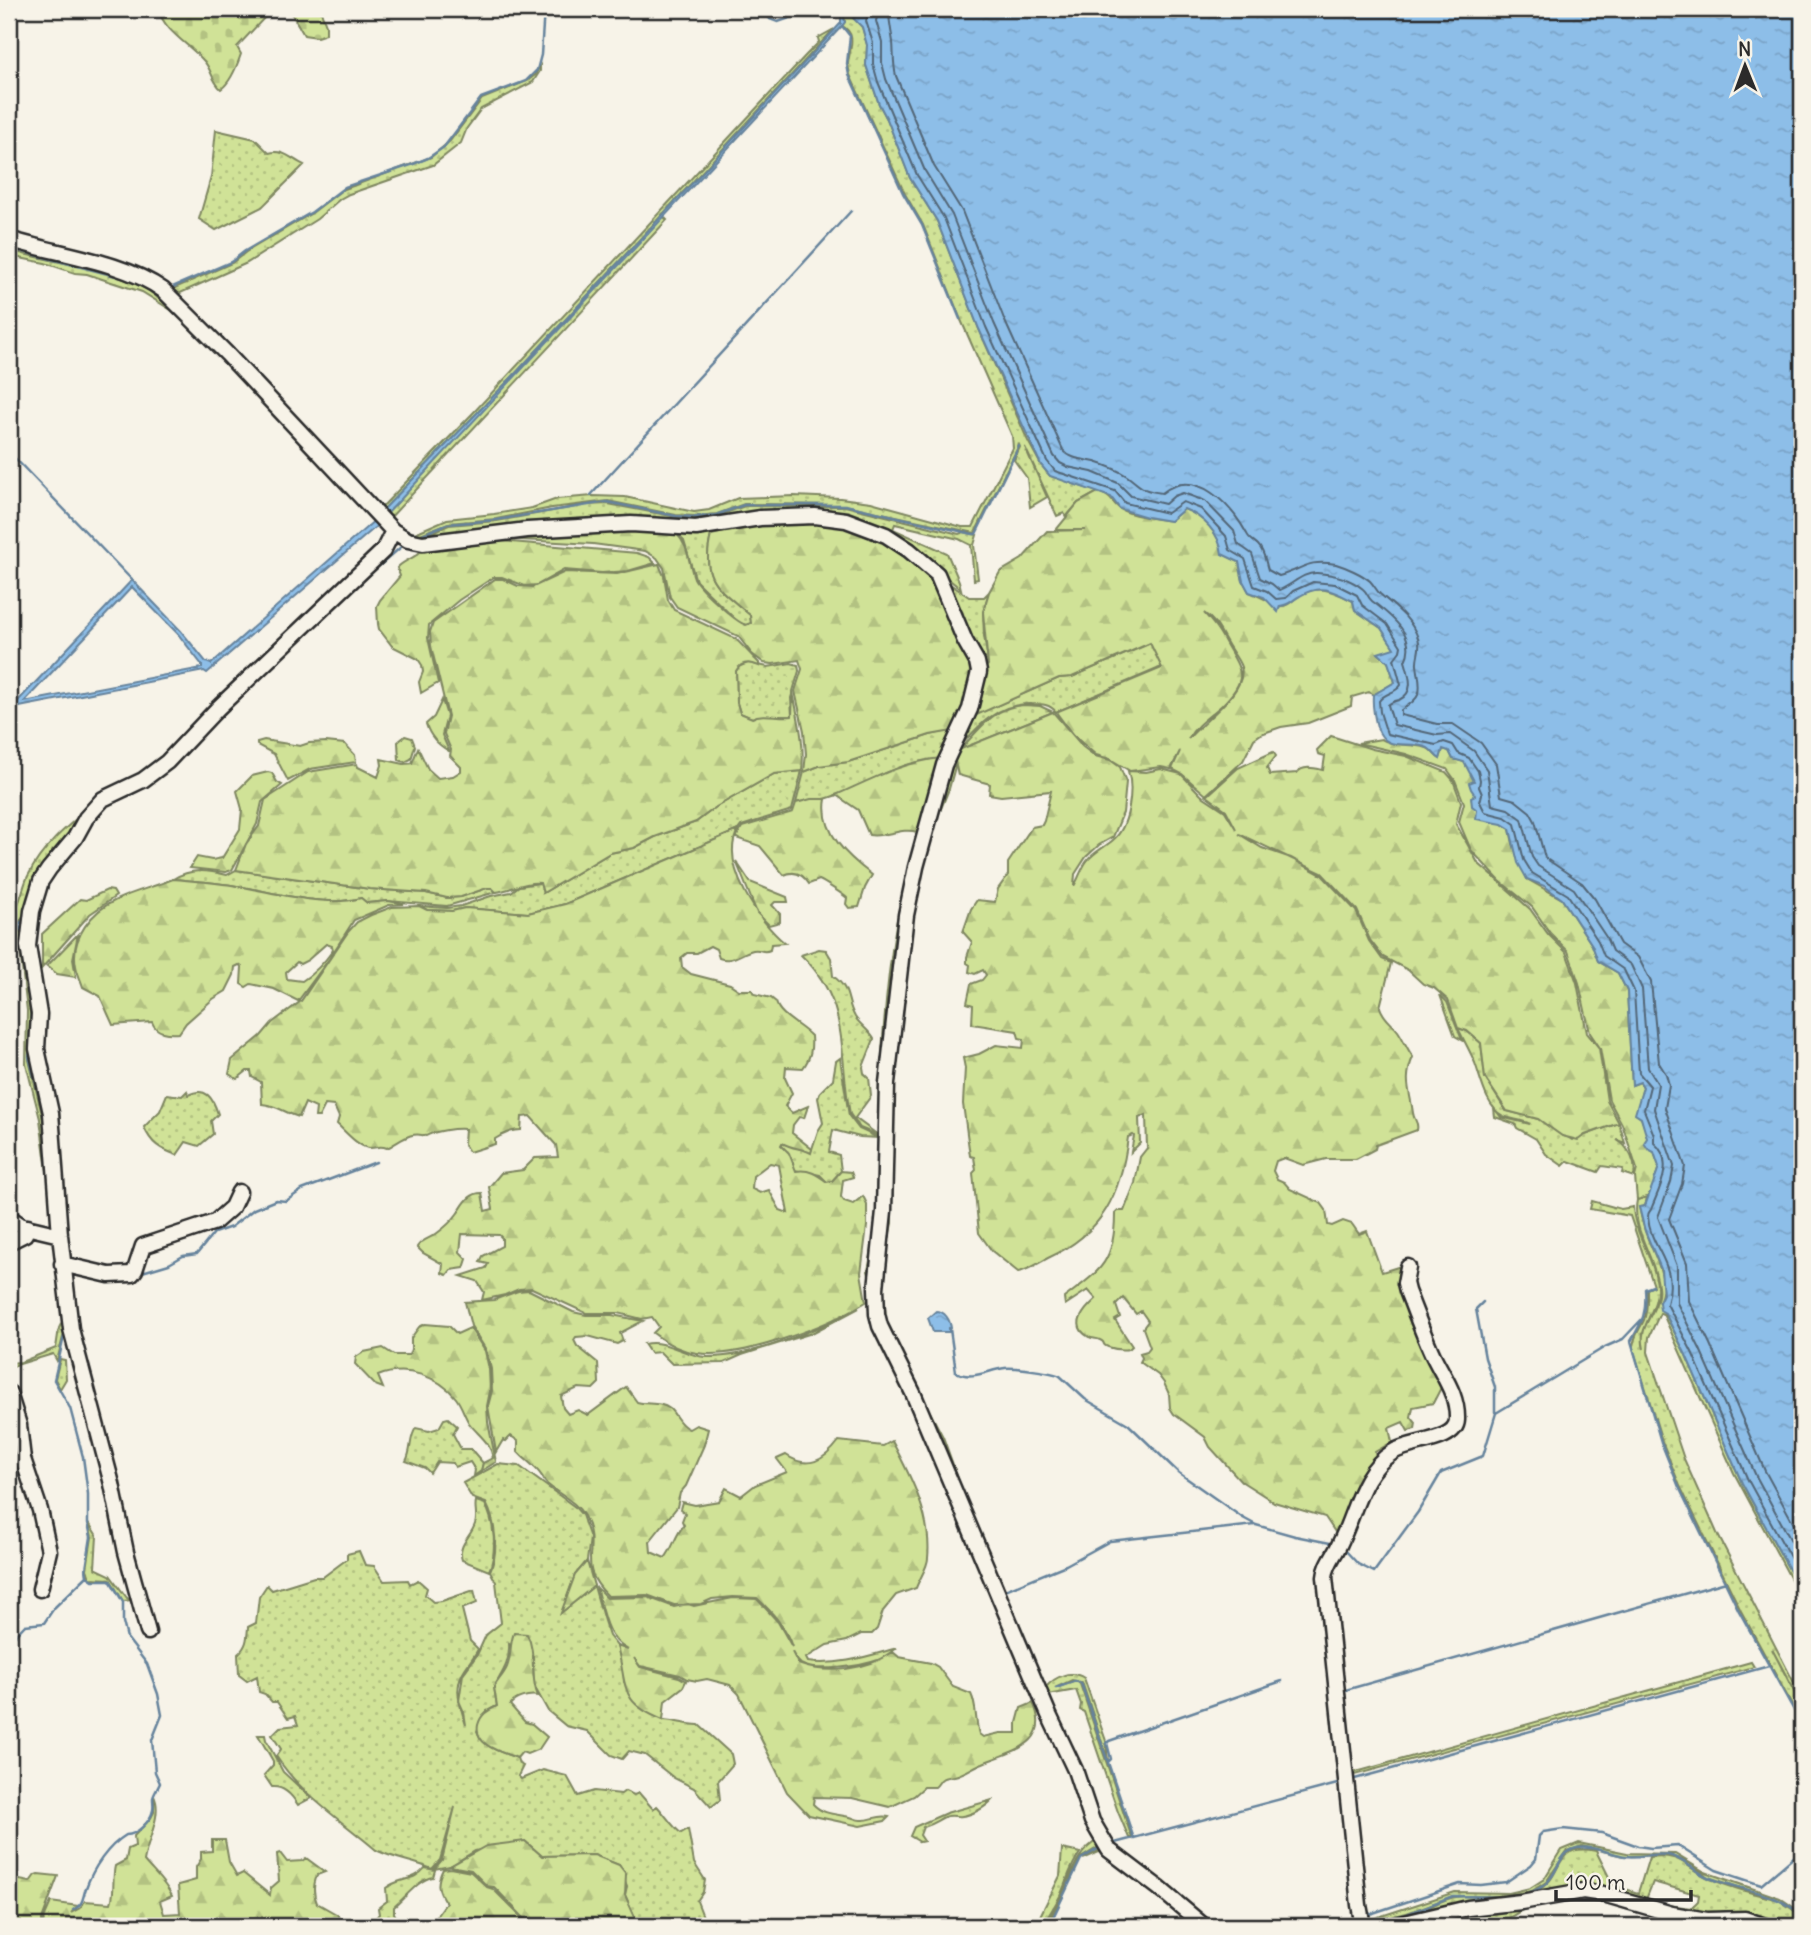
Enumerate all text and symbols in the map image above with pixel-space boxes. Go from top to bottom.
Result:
north arrow [1710,32,1780,102]
text: N [1738,37,1751,61]
scale bar [1556,1858,1690,1902]
text: 100 m [1566,1869,1625,1896]

